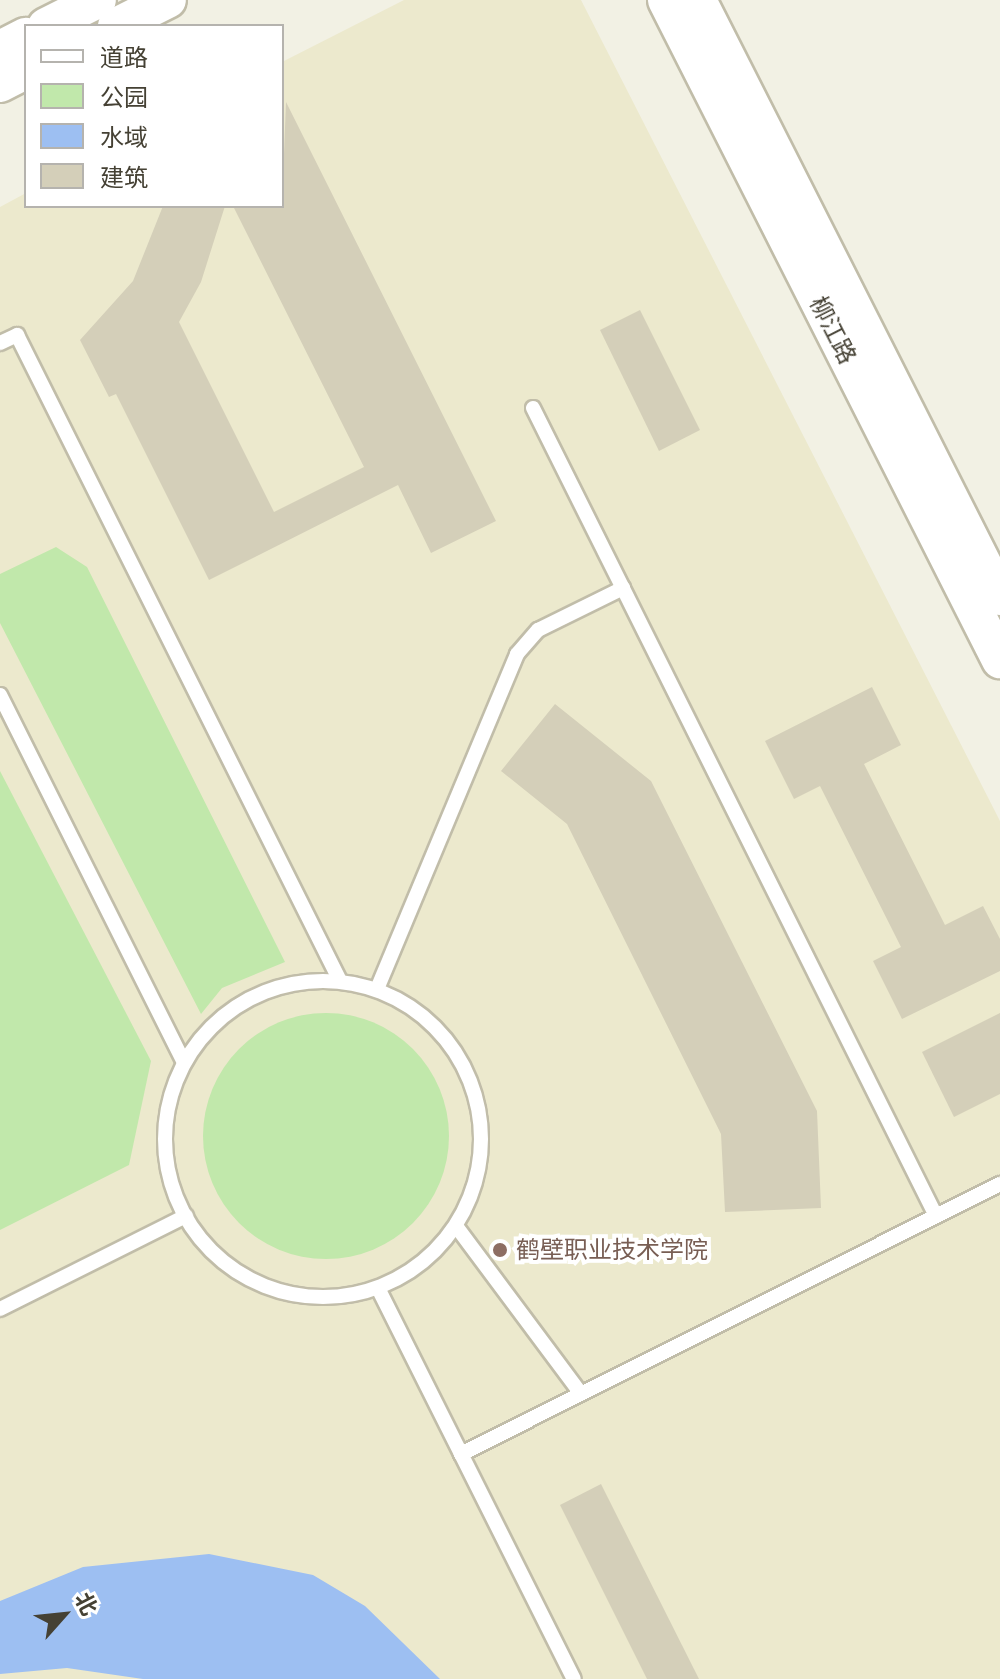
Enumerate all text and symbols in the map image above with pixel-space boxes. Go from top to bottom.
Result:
legend [24,24,284,208]
text: 道路 [100,41,148,74]
text: 公园 [100,81,148,114]
text: 水域 [100,121,148,154]
text: 建筑 [100,161,148,194]
street label: 柳江路 [804,291,862,369]
place label: 鹤壁职业技术学院 [516,1236,708,1264]
marker: 鹤壁职业技术学院 [491,1241,509,1259]
north arrow [24,1575,104,1655]
text: 北 [67,1587,105,1621]

